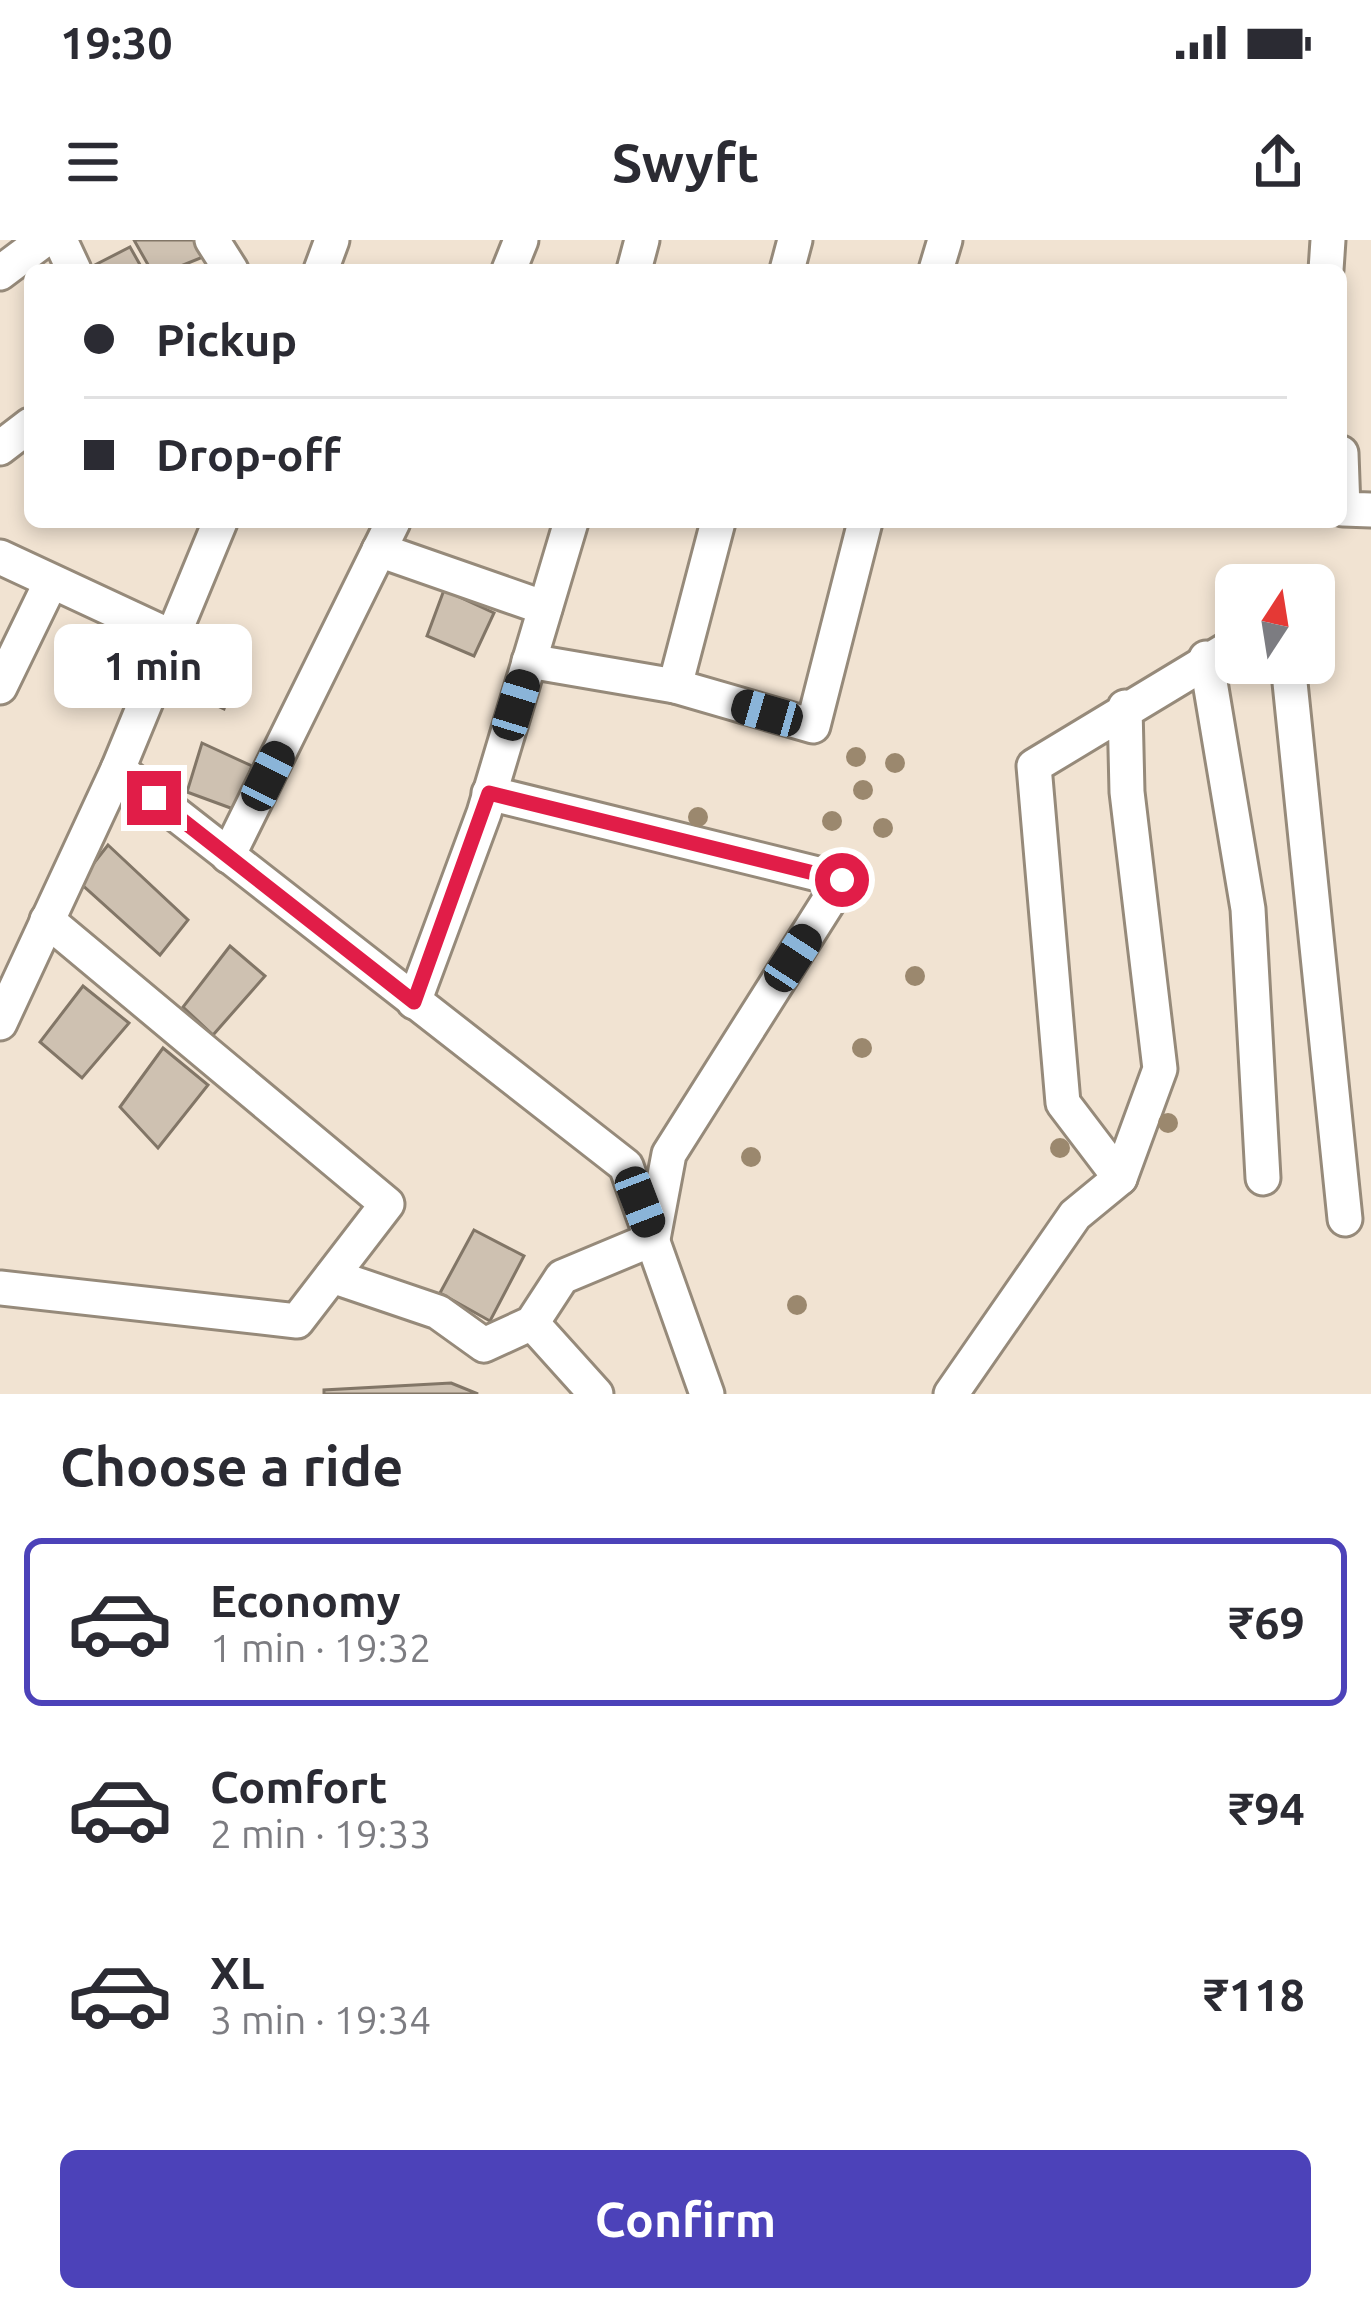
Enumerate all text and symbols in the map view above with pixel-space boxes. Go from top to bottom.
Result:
text: 19:30 [60,17,173,68]
icon: menu [60,129,126,195]
icon: share [1245,129,1311,195]
text: Swyft [612,132,759,192]
text: Pickup [156,314,297,365]
text: Drop-off [156,429,341,480]
north arrow [1215,564,1335,684]
map controls [1215,564,1335,684]
callout: 1 min [55,624,253,708]
text: 1 min [104,644,202,687]
car [488,665,544,745]
car [727,686,807,740]
car [236,736,300,816]
route end [127,771,181,825]
route start [815,853,869,907]
car [758,918,828,998]
car [610,1162,670,1242]
text: Choose a ride [60,1436,403,1496]
icon: car [66,1568,174,1676]
text: Economy [210,1575,401,1626]
text: ₹69 [1229,1597,1305,1648]
text: 1 min · 19:32 [210,1626,431,1669]
icon: car [66,1754,174,1862]
text: Comfort [210,1761,387,1812]
text: ₹94 [1229,1783,1305,1834]
text: 2 min · 19:33 [210,1812,431,1855]
icon: car [66,1940,174,2048]
text: XL [210,1947,264,1998]
text: ₹118 [1203,1969,1305,2020]
text: 3 min · 19:34 [210,1998,431,2041]
button: Confirm [60,2150,1311,2288]

